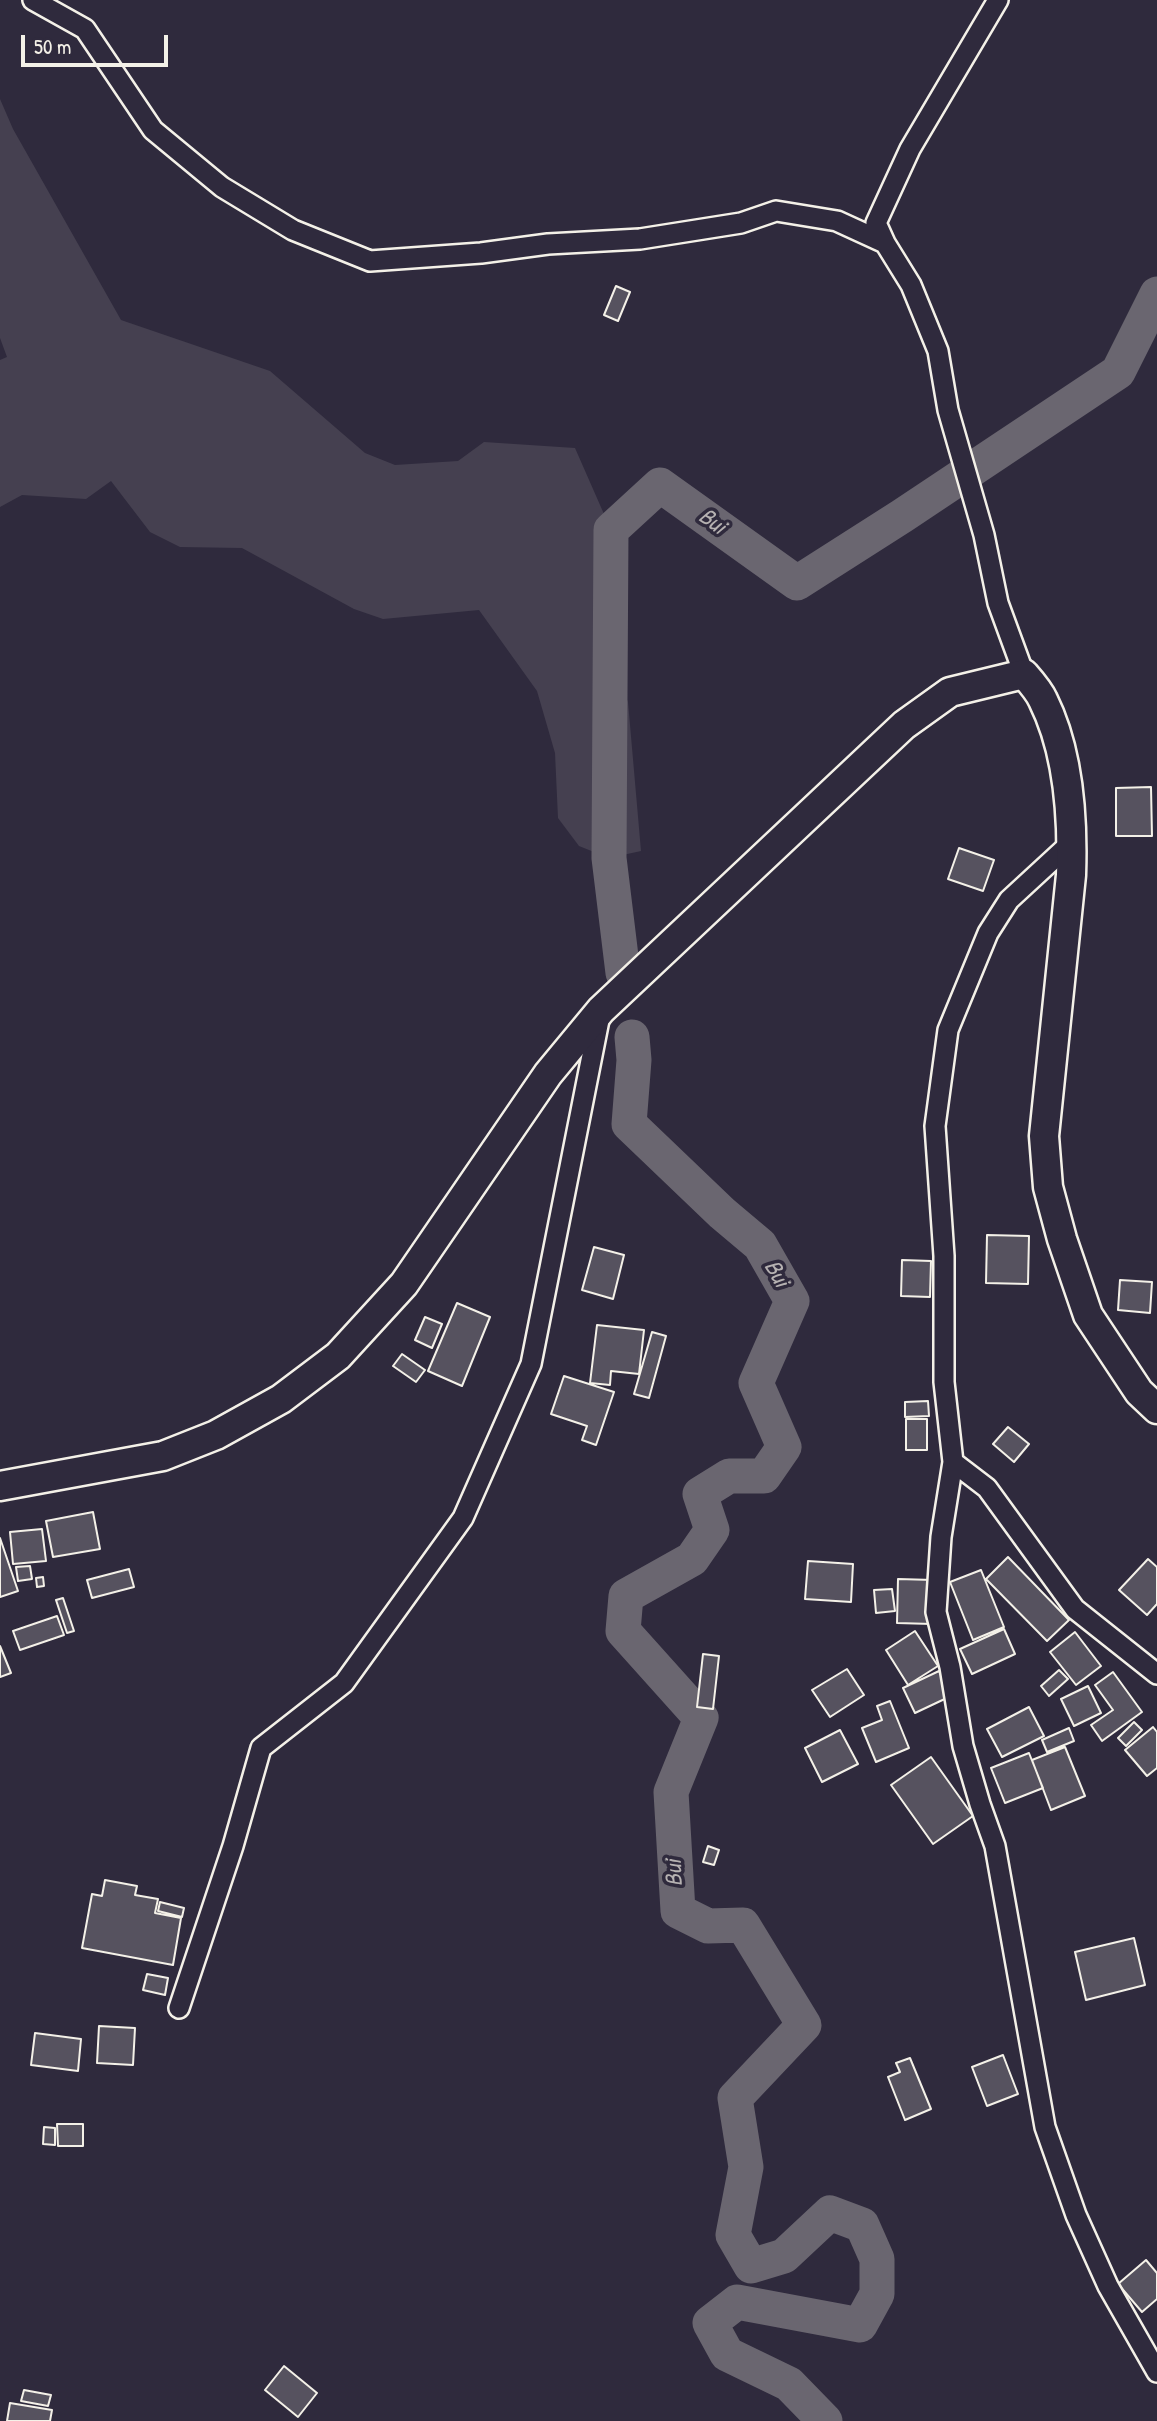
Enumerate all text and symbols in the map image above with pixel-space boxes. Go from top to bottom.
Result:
scale bar [24,21,172,65]
text: 50 m [34,32,71,61]
water label: Bui [693,502,731,542]
water label: Bui [757,1255,795,1293]
water label: Bui [660,1859,690,1887]

